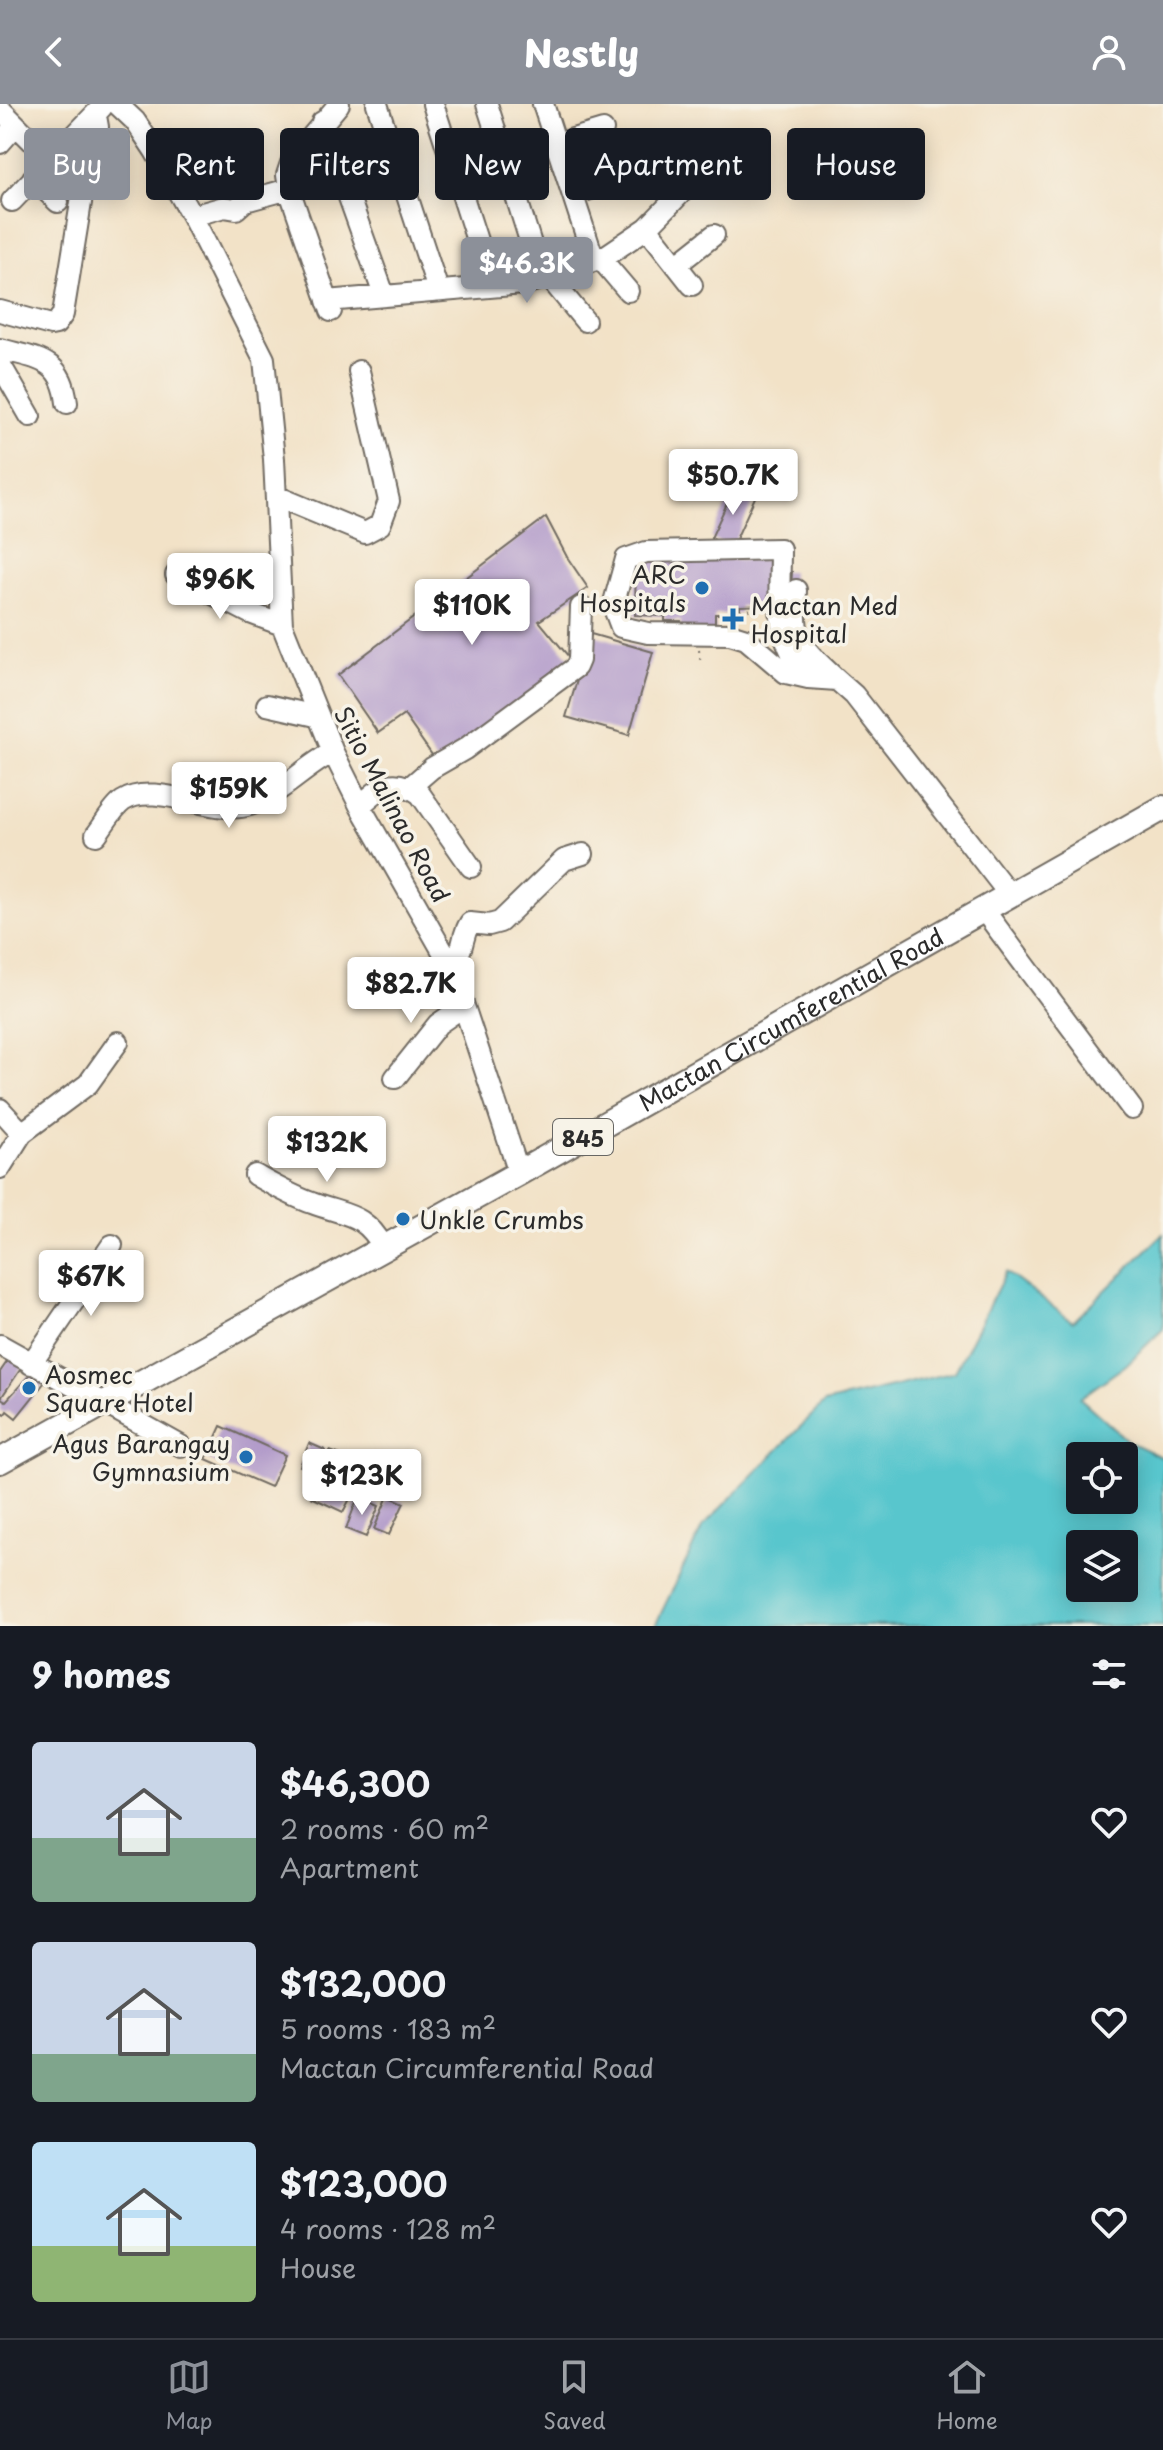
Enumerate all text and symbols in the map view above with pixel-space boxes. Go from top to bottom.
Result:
text: Nestly [524,25,639,79]
icon: back [32,30,76,74]
icon: person [1087,30,1131,74]
chip: Buy [24,128,130,200]
chip: Rent [146,128,264,200]
chip: Filters [280,128,419,200]
chip: New [435,128,549,200]
chip: Apartment [565,128,771,200]
chip: House [787,128,925,200]
pin: $46.3K [462,237,592,305]
text: $46.3K [479,243,575,282]
pin: $50.7K [668,449,798,517]
text: $50.7K [687,455,779,494]
pin: $96K [173,553,267,621]
place label: ARC Hospitals [580,556,686,620]
text: $96K [185,559,255,598]
pin: $110K [416,579,528,647]
marker: ARC Hospitals [693,579,711,597]
text: $110K [433,585,511,624]
place label: Mactan Med Hospital [751,587,898,651]
marker: Mactan Med Hospital [722,608,744,630]
street label: Sitio Malinao Road [326,700,460,908]
pin: $159K [173,762,285,830]
text: $159K [190,768,268,807]
street label: Mactan Circumferential Road [632,918,950,1120]
pin: $82.7K [346,957,476,1025]
text: $82.7K [365,963,457,1002]
pin: $132K [271,1116,383,1184]
road number: 845 [553,1119,613,1155]
text: $132K [286,1122,368,1161]
place label: Unkle Crumbs [419,1201,584,1237]
marker: Unkle Crumbs [394,1210,412,1228]
pin: $67K [44,1250,138,1318]
text: $67K [57,1256,125,1295]
place label: Aosmec Square Hotel [45,1356,194,1420]
marker: Aosmec Square Hotel [20,1379,38,1397]
place label: Agus Barangay Gymnasium [53,1425,230,1489]
map controls [1066,1442,1138,1602]
button: locate [1066,1442,1138,1514]
marker: Agus Barangay Gymnasium [237,1448,255,1466]
pin: $123K [306,1449,418,1517]
text: $123K [320,1455,404,1494]
button: layers [1066,1530,1138,1602]
text: 9 homes [32,1648,171,1700]
icon: filters [1087,1652,1131,1696]
text: $46,300 [280,1757,430,1809]
icon: home [96,1774,192,1870]
icon: heart [1087,1800,1131,1844]
text: 2 rooms · 60 m² [280,1809,489,1848]
text: Apartment [280,1848,419,1887]
text: $132,000 [280,1957,446,2009]
icon: home [96,1974,192,2070]
icon: heart [1087,2000,1131,2044]
text: 5 rooms · 183 m² [280,2009,496,2048]
text: Mactan Circumferential Road [280,2048,654,2087]
text: $123,000 [280,2157,447,2209]
icon: home [96,2174,192,2270]
icon: heart [1087,2200,1131,2244]
text: 4 rooms · 128 m² [280,2209,496,2248]
text: House [280,2248,356,2287]
tab: Map [165,2355,212,2436]
tab: Saved [543,2355,606,2436]
tab: Home [936,2355,998,2436]

